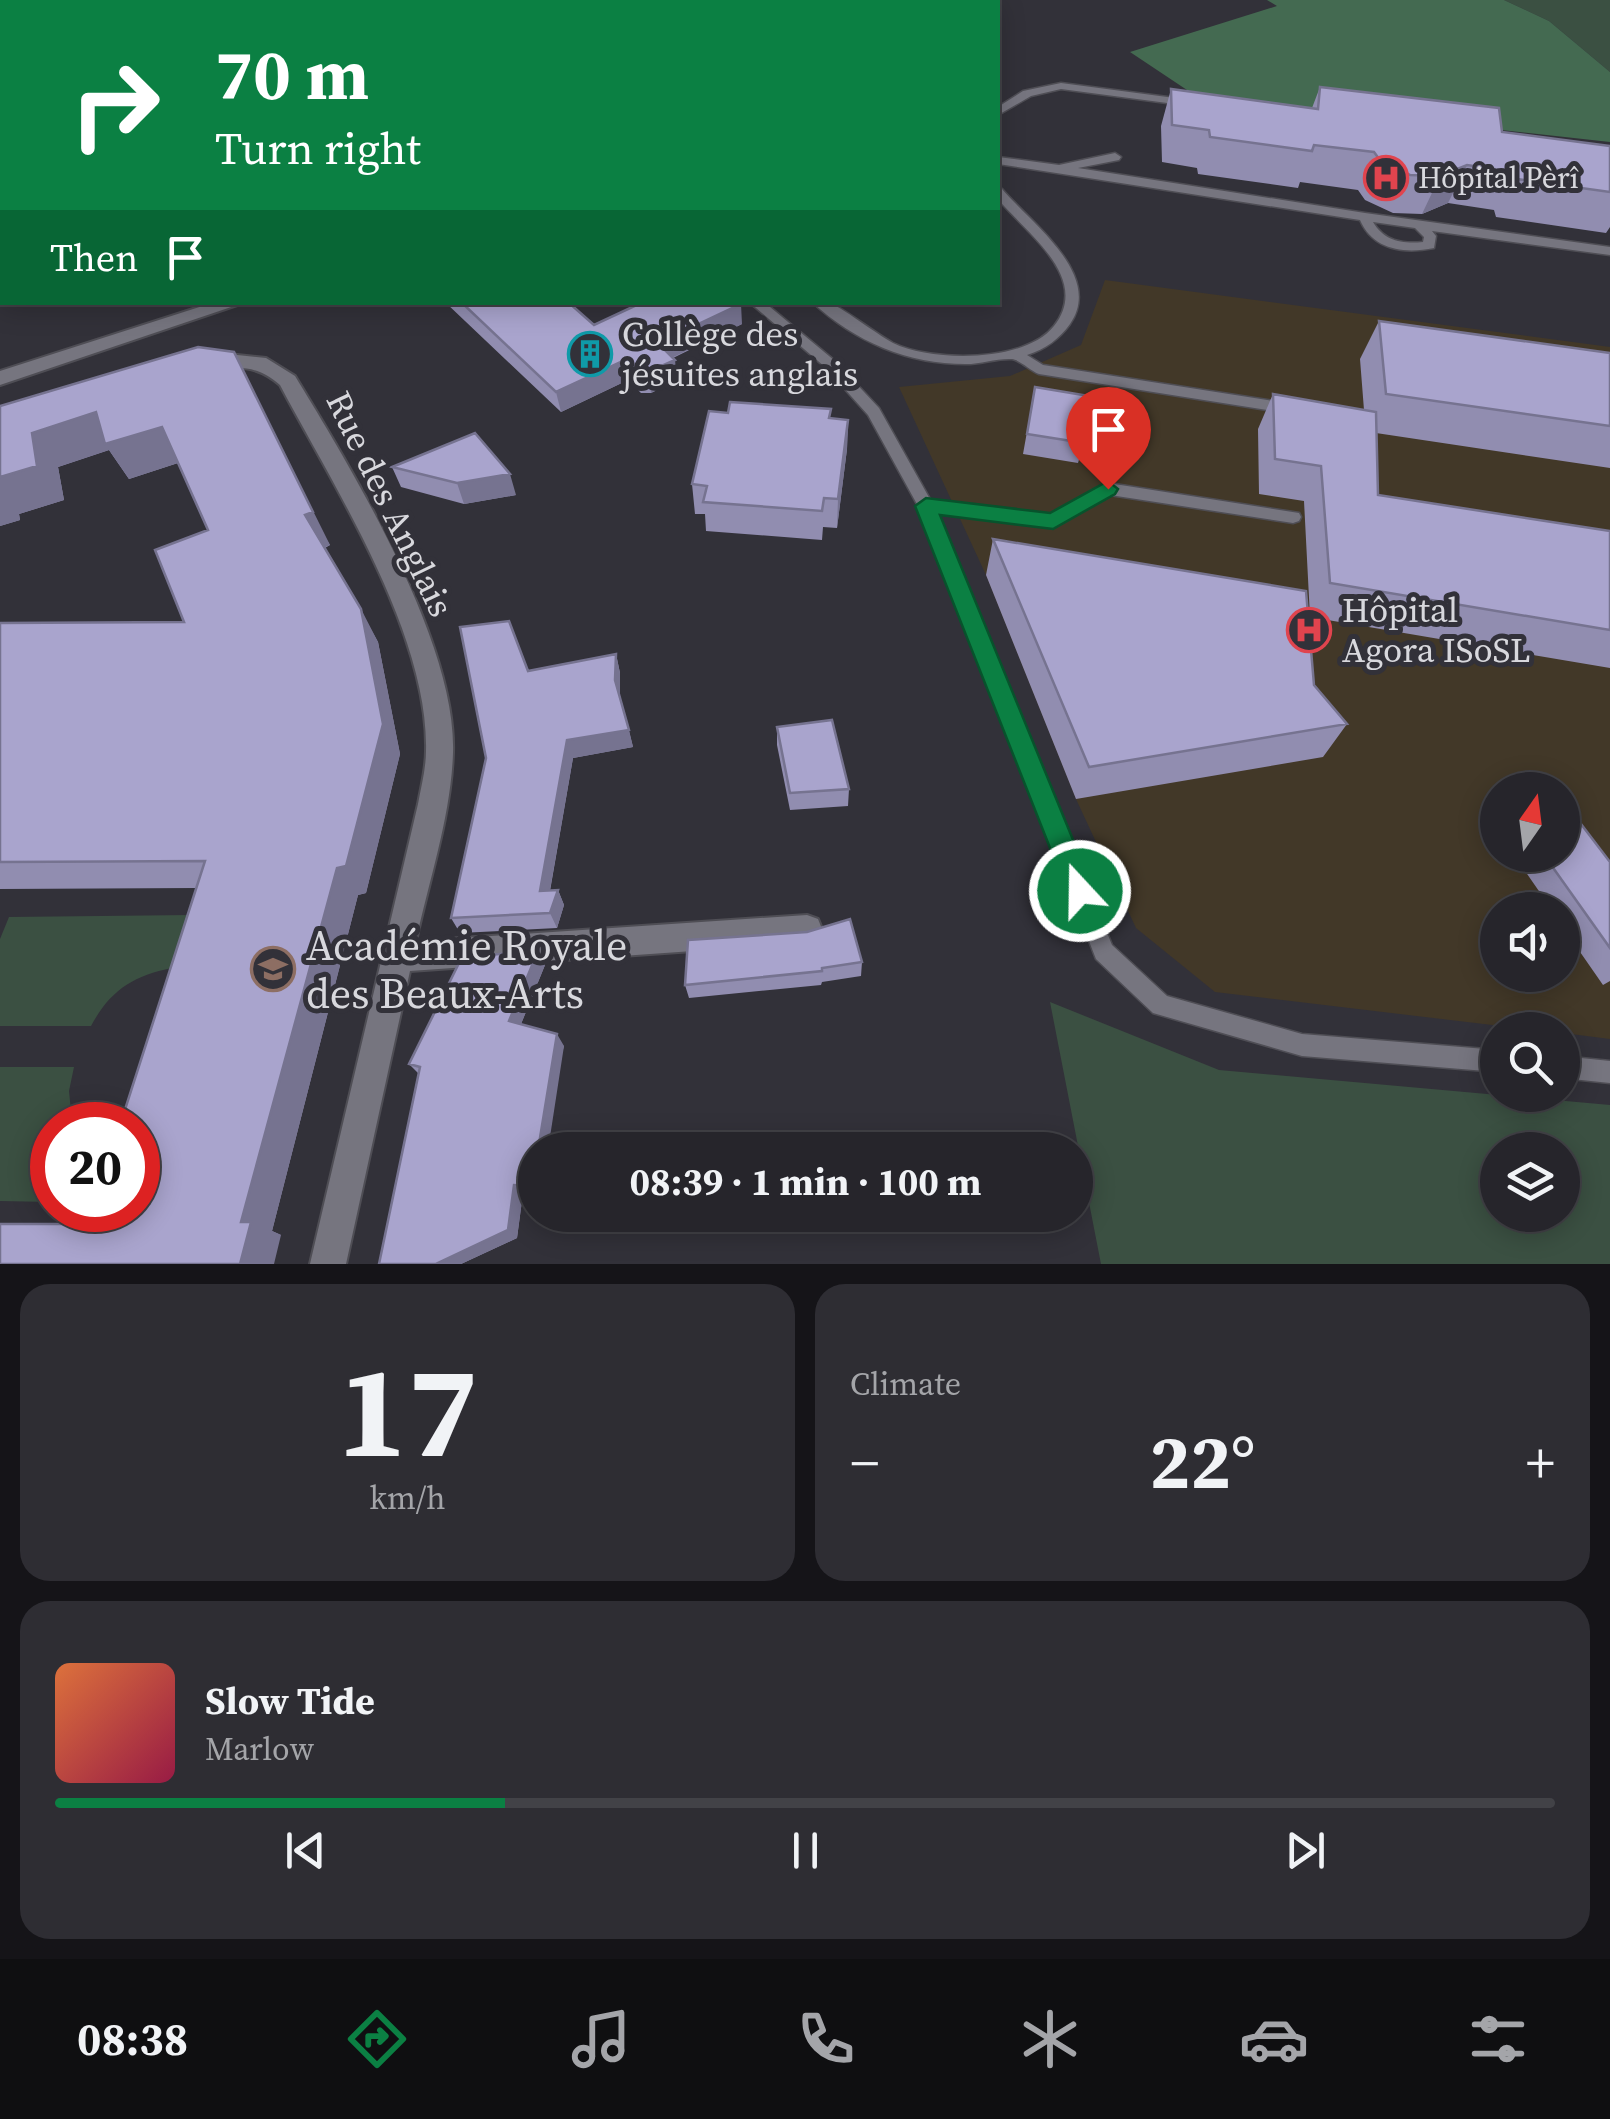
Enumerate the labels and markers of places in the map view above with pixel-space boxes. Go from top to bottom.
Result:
hospital icon: Hôpital Pèrî [1363,155,1409,201]
place label: Hôpital Pèrî [1418,157,1579,198]
place label: Collège des jésuites anglais [619,310,858,398]
building icon: Collège des jésuites anglais [567,331,613,377]
pin [1066,387,1151,490]
place label: Hôpital Agora ISoSL [1342,586,1531,674]
hospital icon: Hôpital Agora ISoSL [1286,607,1332,653]
place label: Académie Royale des Beaux-Arts [306,916,627,1022]
school or university icon: Académie Royale des Beaux-Arts [250,946,296,992]

